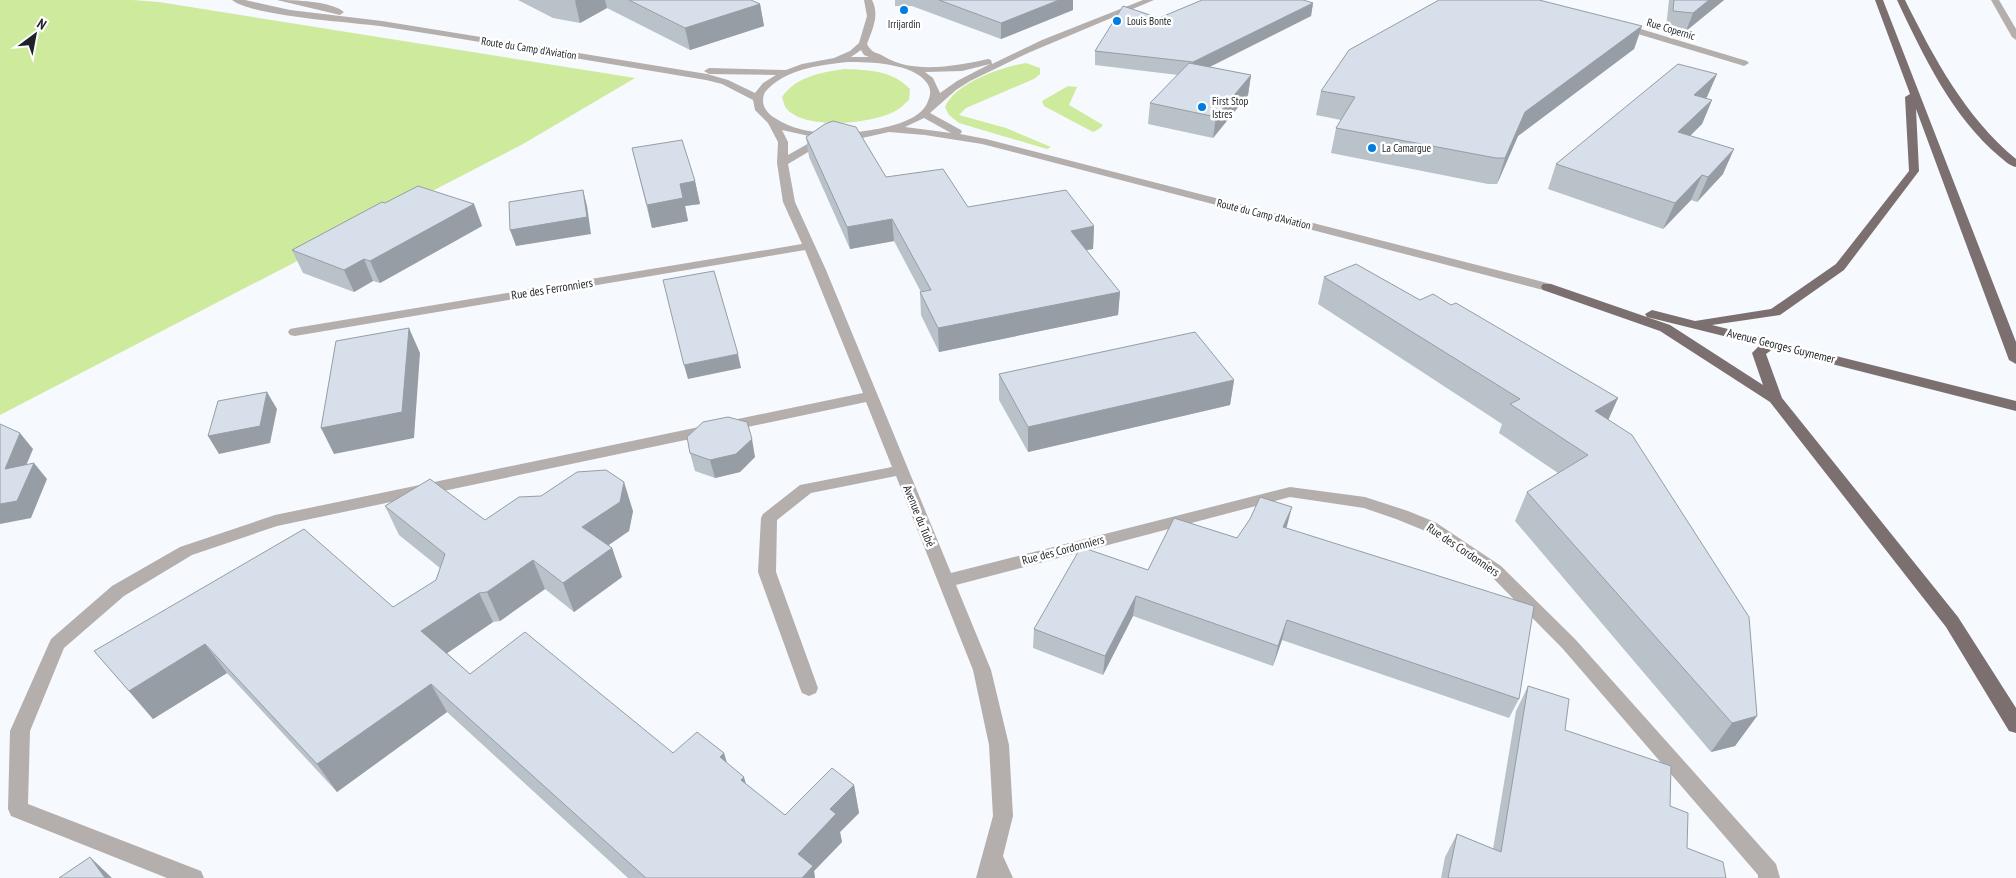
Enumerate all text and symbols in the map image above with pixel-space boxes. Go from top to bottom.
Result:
marker: Irrijardin [898,4,910,16]
north arrow [10,10,60,60]
text: N [34,14,50,34]
place label: Louis Bonte [1127,14,1172,28]
marker: Louis Bonte [1111,15,1123,27]
street label: Rue Copernic [1645,15,1697,43]
place label: Irrijardin [888,17,921,31]
street label: Route du Camp d'Aviation [480,34,578,62]
place label: First Stop Istres [1212,94,1248,121]
marker: First Stop Istres [1196,101,1208,113]
place label: La Camargue [1382,141,1432,155]
marker: La Camargue [1366,142,1378,154]
street label: Route du Camp d'Aviation [1216,196,1313,232]
street label: Rue des Ferronniers [510,275,594,302]
street label: Avenue Georges Guynemer [1726,325,1837,366]
street label: Avenue du Tubé [900,483,939,549]
street label: Rue des Cordonniers [1424,520,1503,579]
street label: Rue des Cordonniers [1020,531,1106,568]

